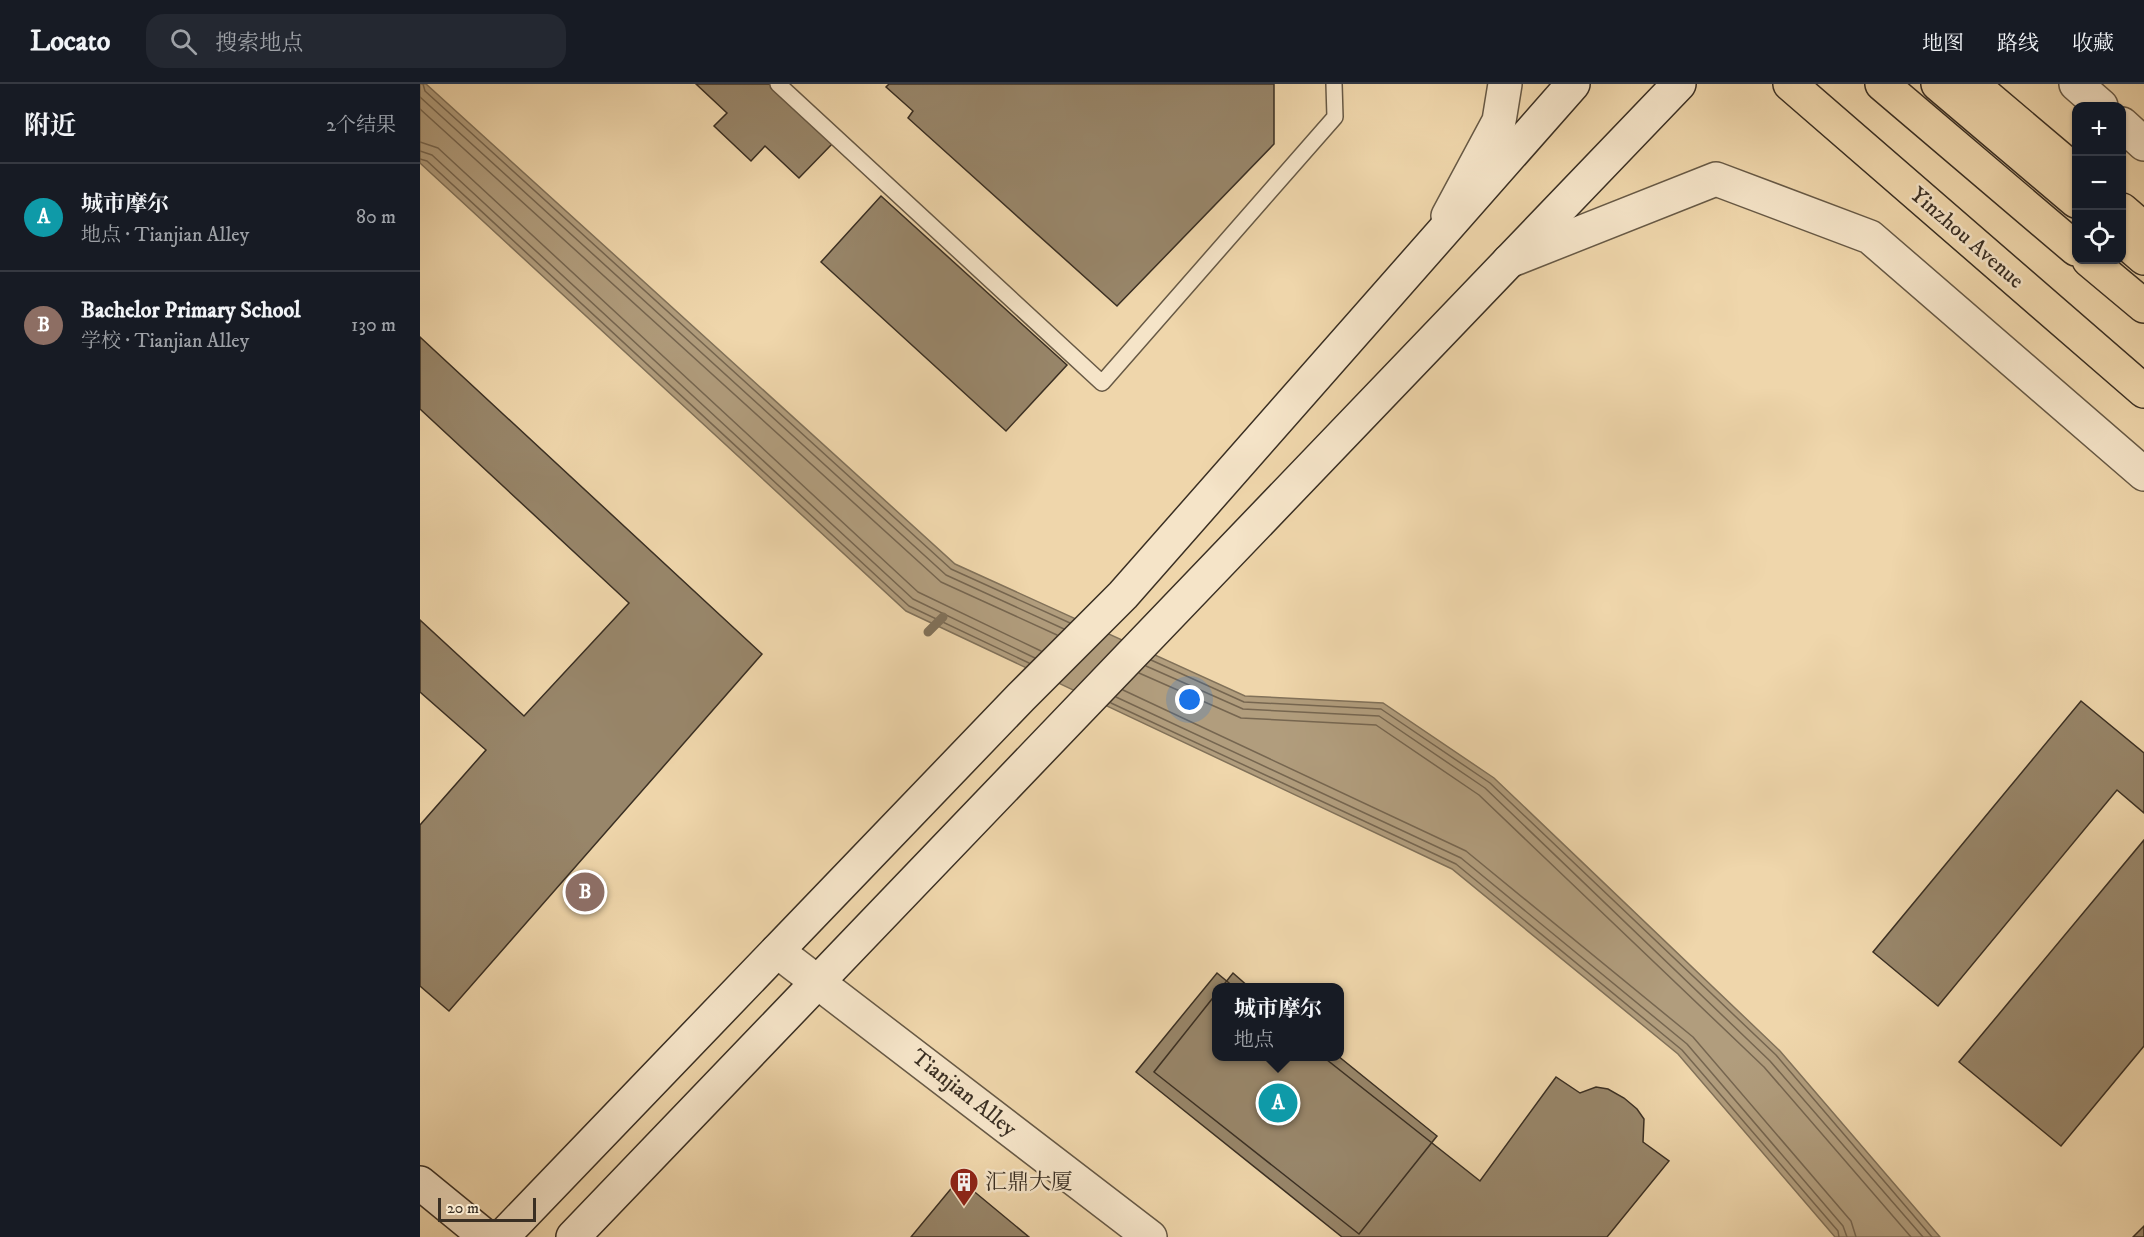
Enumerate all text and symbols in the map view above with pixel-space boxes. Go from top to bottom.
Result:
search box [146,14,566,68]
text: Locato [30,24,110,59]
icon: search [167,25,200,58]
text: 搜索地点 [215,30,303,57]
text: 地图 [1922,31,1964,57]
text: 路线 [1997,31,2039,57]
text: 收藏 [2072,31,2114,57]
map controls [2072,102,2126,264]
button: + [2072,102,2126,156]
text: 附近 [24,110,76,143]
text: 2个结果 [326,113,396,138]
button: − [2072,156,2126,210]
street label: Yinzhou Avenue [1905,181,2029,295]
text: 城市摩尔 [81,191,169,218]
text: A [37,205,50,230]
text: 80 m [356,205,396,230]
button: locate [2072,210,2126,264]
text: 地点 · Tianjian Alley [81,223,249,248]
text: Bachelor Primary School [81,297,301,324]
text: B [37,313,50,338]
text: 130 m [351,313,396,338]
text: 学校 · Tianjian Alley [81,329,249,354]
your location [1175,685,1204,714]
pin: B [566,870,604,914]
popup [1212,983,1344,1061]
text: 城市摩尔 [1234,996,1322,1023]
text: 地点 [1234,1028,1274,1053]
street label: Tianjian Alley [906,1044,1022,1143]
pin: A [1258,1080,1298,1126]
building icon: 汇鼎大厦 [948,1166,980,1208]
place label: 汇鼎大厦 [985,1169,1073,1196]
scale bar [438,1195,536,1222]
text: 20 m [447,1198,479,1218]

